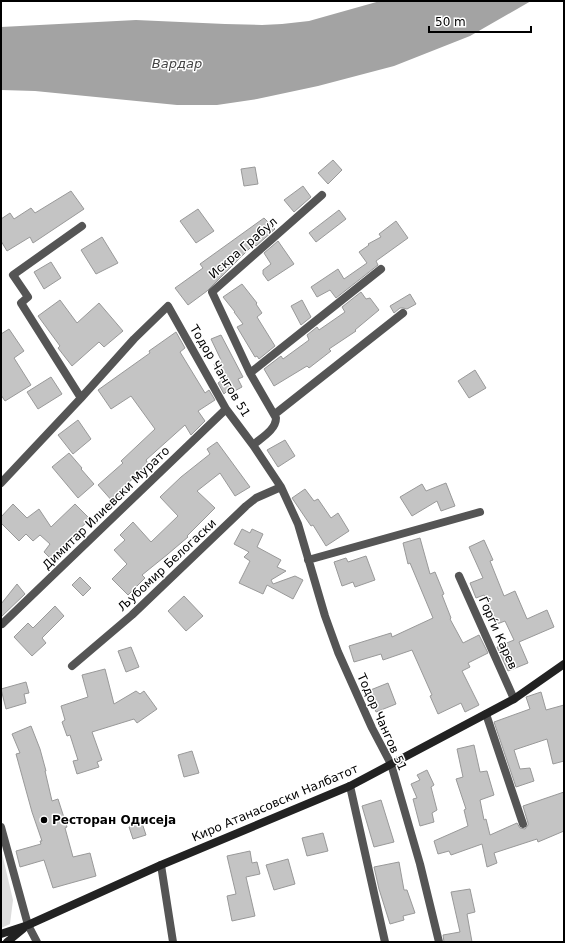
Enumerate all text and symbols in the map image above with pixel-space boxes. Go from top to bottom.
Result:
scale bar [429,8,531,34]
text: 50 m [435,15,466,29]
water label: Вардар [152,56,202,71]
street label: Искра Грабул [206,214,280,282]
street label: Тодор Чангов 51 [186,322,253,420]
street label: Димитар Илиевски Мурато [40,444,172,572]
street label: Љубомир Белогаски [115,516,219,614]
street label: Ѓорѓи Карев [476,594,521,672]
street label: Тодор Чангов 51 [354,670,410,773]
street label: Киро Атанасовски Налбатот [190,761,360,844]
place label: Ресторан Одисеја [52,813,176,827]
marker: Ресторан Одисеја [39,815,49,825]

